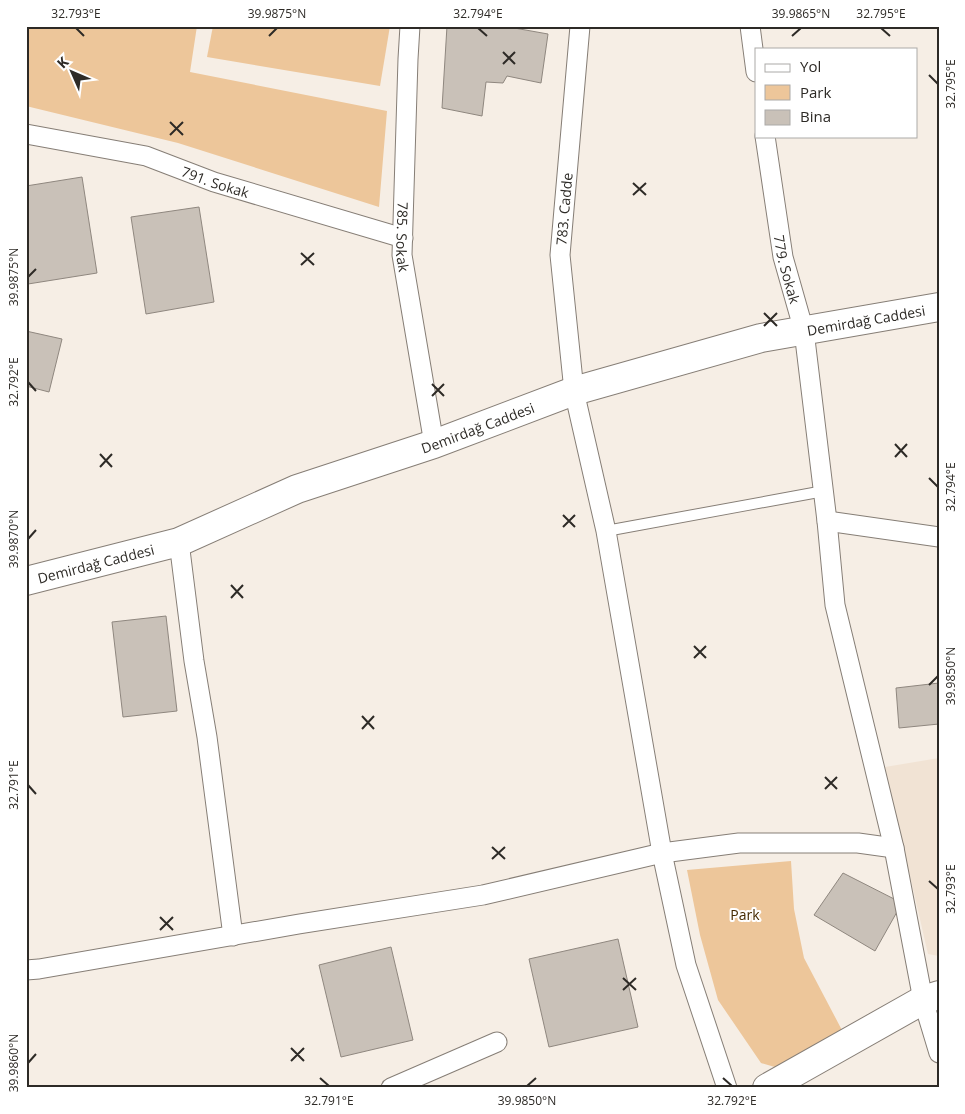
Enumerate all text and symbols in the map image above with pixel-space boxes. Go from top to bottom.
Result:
text: 32.793°E [51,5,101,22]
text: 39.9875°N [248,5,306,22]
text: 32.794°E [453,5,503,22]
text: 39.9865°N [772,5,830,22]
text: 32.795°E [856,5,906,22]
north arrow [48,48,98,98]
legend [755,48,918,138]
text: K [52,52,73,72]
text: Yol [800,56,821,76]
text: 32.795°E [942,59,959,109]
text: Park [800,82,831,102]
text: Bina [800,106,831,126]
street label: 791. Sokak [179,161,252,202]
street label: 783. Cadde [551,172,577,246]
street label: 785. Sokak [392,202,414,274]
street label: 779. Sokak [770,234,805,306]
text: 39.9875°N [5,248,22,306]
street label: Demirdağ Caddesi [805,300,927,339]
text: 32.792°E [5,357,22,407]
street label: Demirdağ Caddesi [418,397,537,457]
text: 32.794°E [942,462,959,512]
text: 39.9870°N [5,510,22,568]
street label: Demirdağ Caddesi [35,539,156,587]
text: 39.9850°N [942,647,959,705]
text: 32.791°E [5,760,22,810]
text: 32.793°E [942,864,959,914]
park label: Park [730,905,760,924]
text: 39.9860°N [5,1034,22,1092]
text: 32.791°E [304,1092,354,1109]
text: 39.9850°N [498,1092,556,1109]
text: 32.792°E [707,1092,757,1109]

